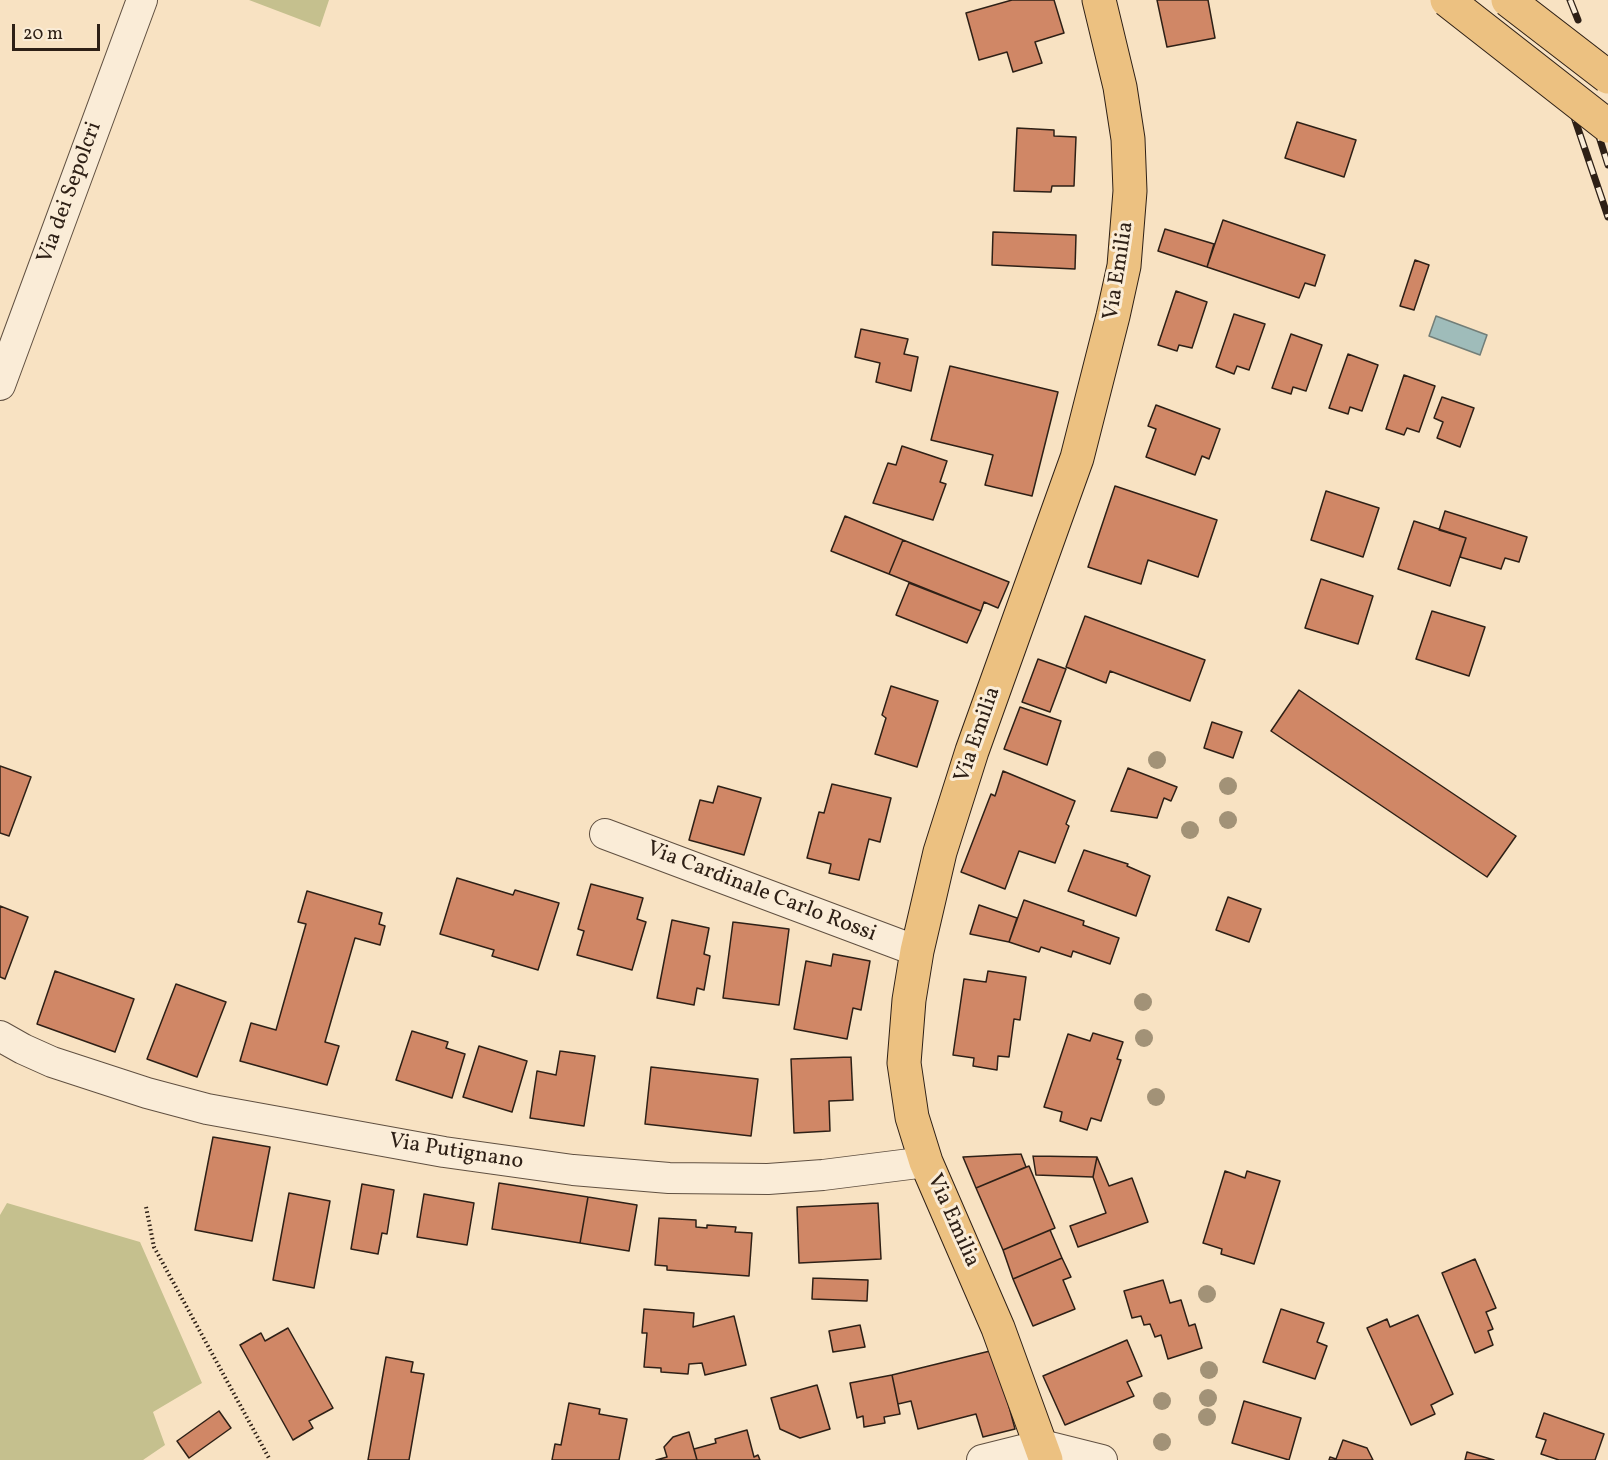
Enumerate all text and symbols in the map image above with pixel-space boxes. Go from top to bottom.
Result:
scale bar [15,12,104,50]
text: 20 m [23,22,63,47]
street label: Via dei Sepolcri [33,119,109,267]
street label: Via Emilia [1099,220,1141,322]
street label: Via Emilia [950,684,1008,786]
street label: Via Cardinale Carlo Rossi [642,837,880,949]
street label: Via Putignano [387,1129,525,1177]
street label: Via Emilia [920,1170,984,1272]

